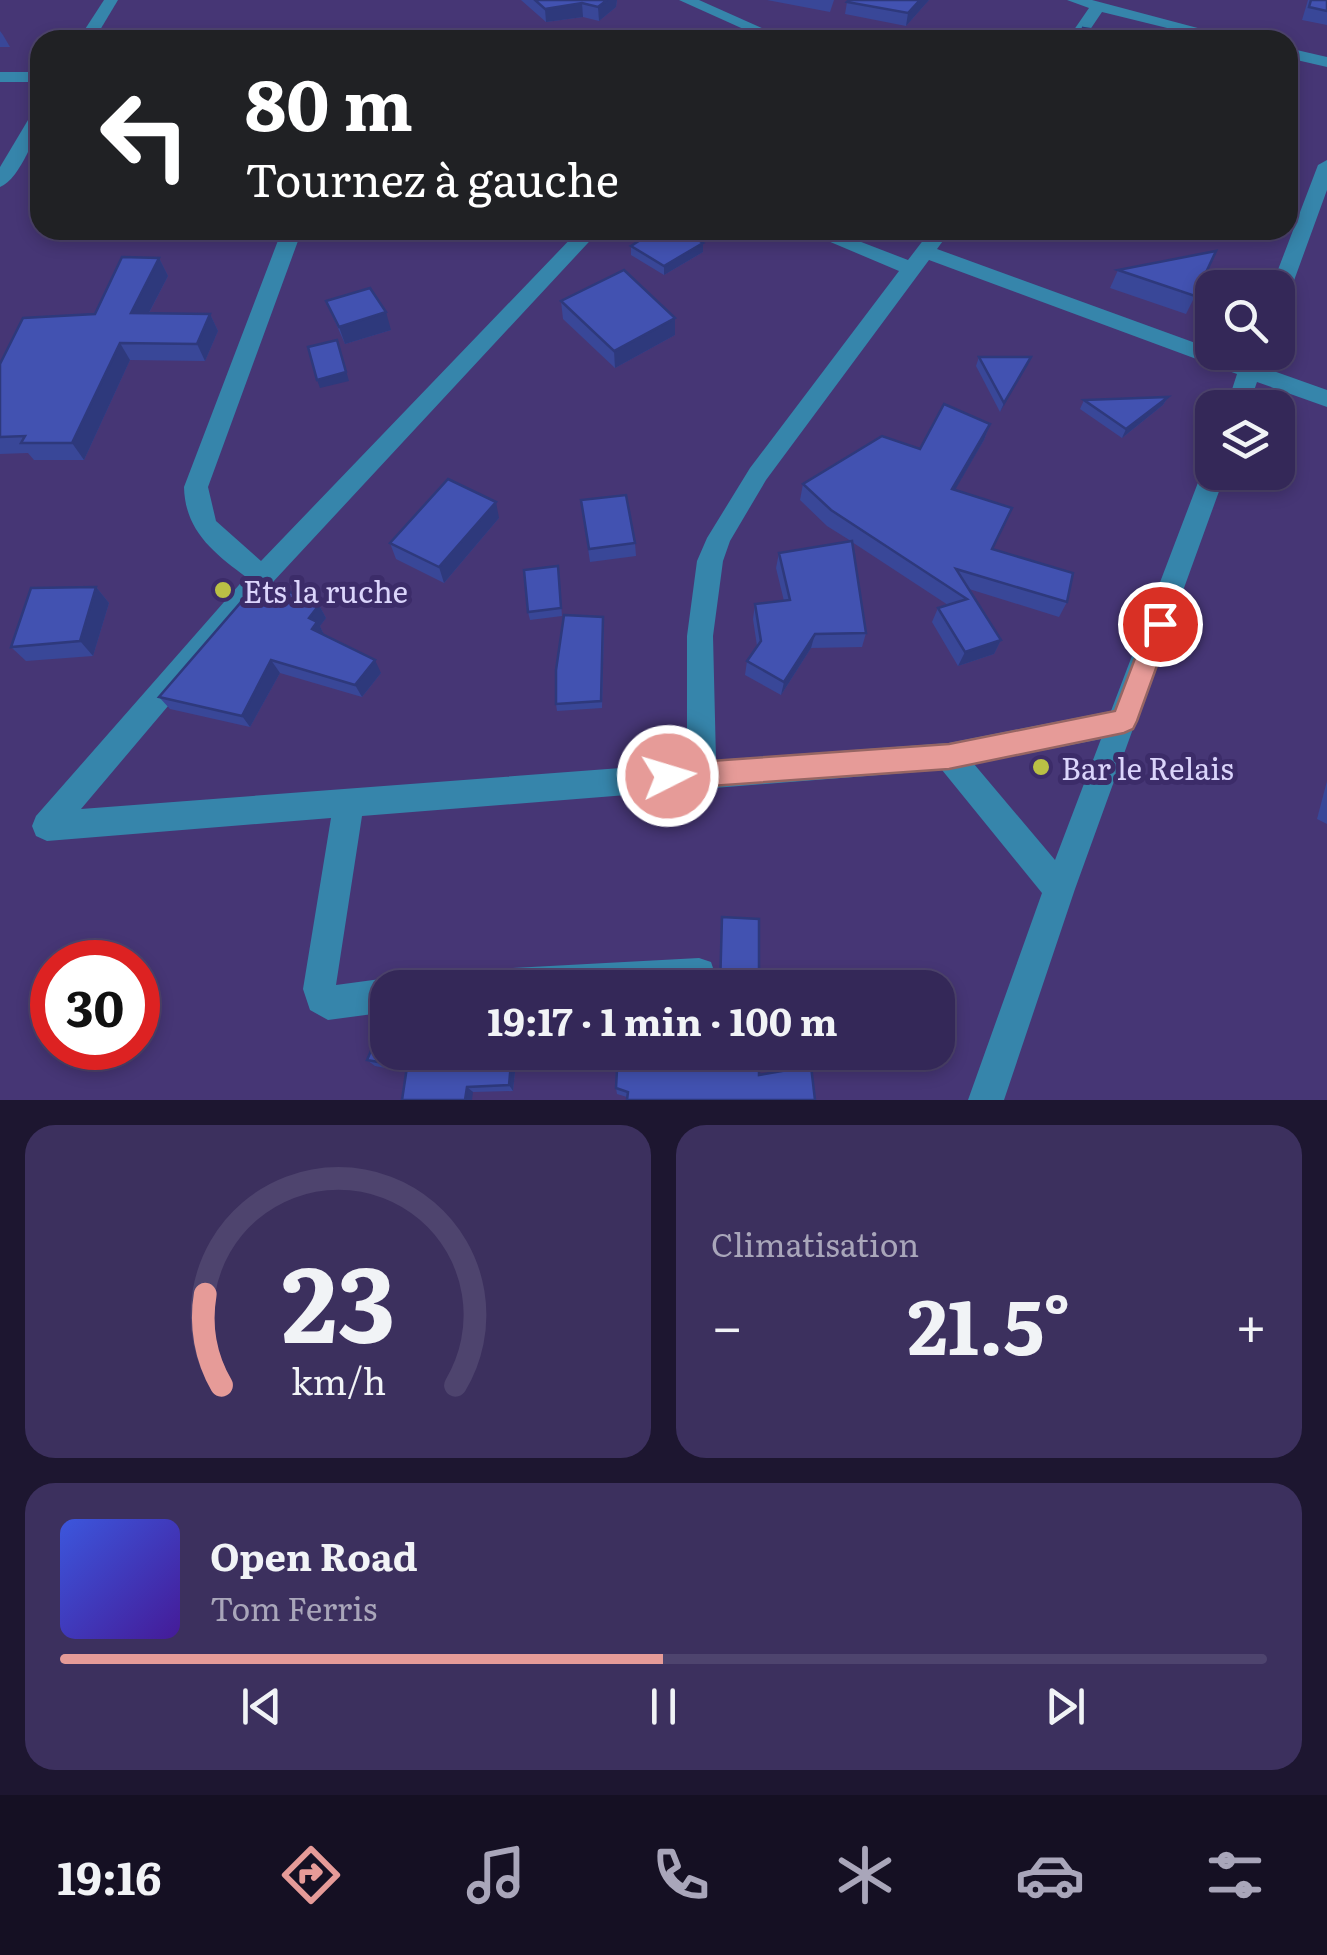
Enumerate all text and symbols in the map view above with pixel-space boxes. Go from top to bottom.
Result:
text: 80 m [245,49,413,153]
icon: left [80,70,210,200]
text: Tournez à gauche [245,144,619,211]
map controls [1195,270,1295,490]
button: search [1195,270,1295,370]
button: layers [1195,390,1295,490]
place label: Ets la ruche [243,568,408,612]
marker: Ets la ruche [212,579,234,601]
pin [1118,582,1203,667]
icon: arrive [1133,597,1188,652]
position arrow [616,724,720,828]
place label: Bar le Relais [1061,745,1234,789]
marker: Bar le Relais [1030,756,1052,778]
speed limit sign: 30 [30,940,160,1070]
text: 19:17 · 1 min · 100 m [487,991,838,1048]
text: Climatisation [711,1219,919,1267]
text: 23 [281,1221,395,1375]
text: 21.5° [907,1267,1071,1378]
text: − [711,1282,743,1364]
text: + [1235,1282,1267,1364]
text: km/h [290,1353,386,1406]
text: Open Road [210,1526,418,1583]
text: Tom Ferris [210,1583,377,1631]
icon: previous [234,1679,289,1734]
icon: pause [636,1679,691,1734]
icon: next [1038,1679,1093,1734]
icon: directions [276,1840,346,1910]
icon: music [461,1840,531,1910]
icon: phone [646,1840,716,1910]
icon: climate [830,1840,900,1910]
icon: car [1015,1840,1085,1910]
icon: filters [1200,1840,1270,1910]
text: 19:16 [57,1842,162,1909]

